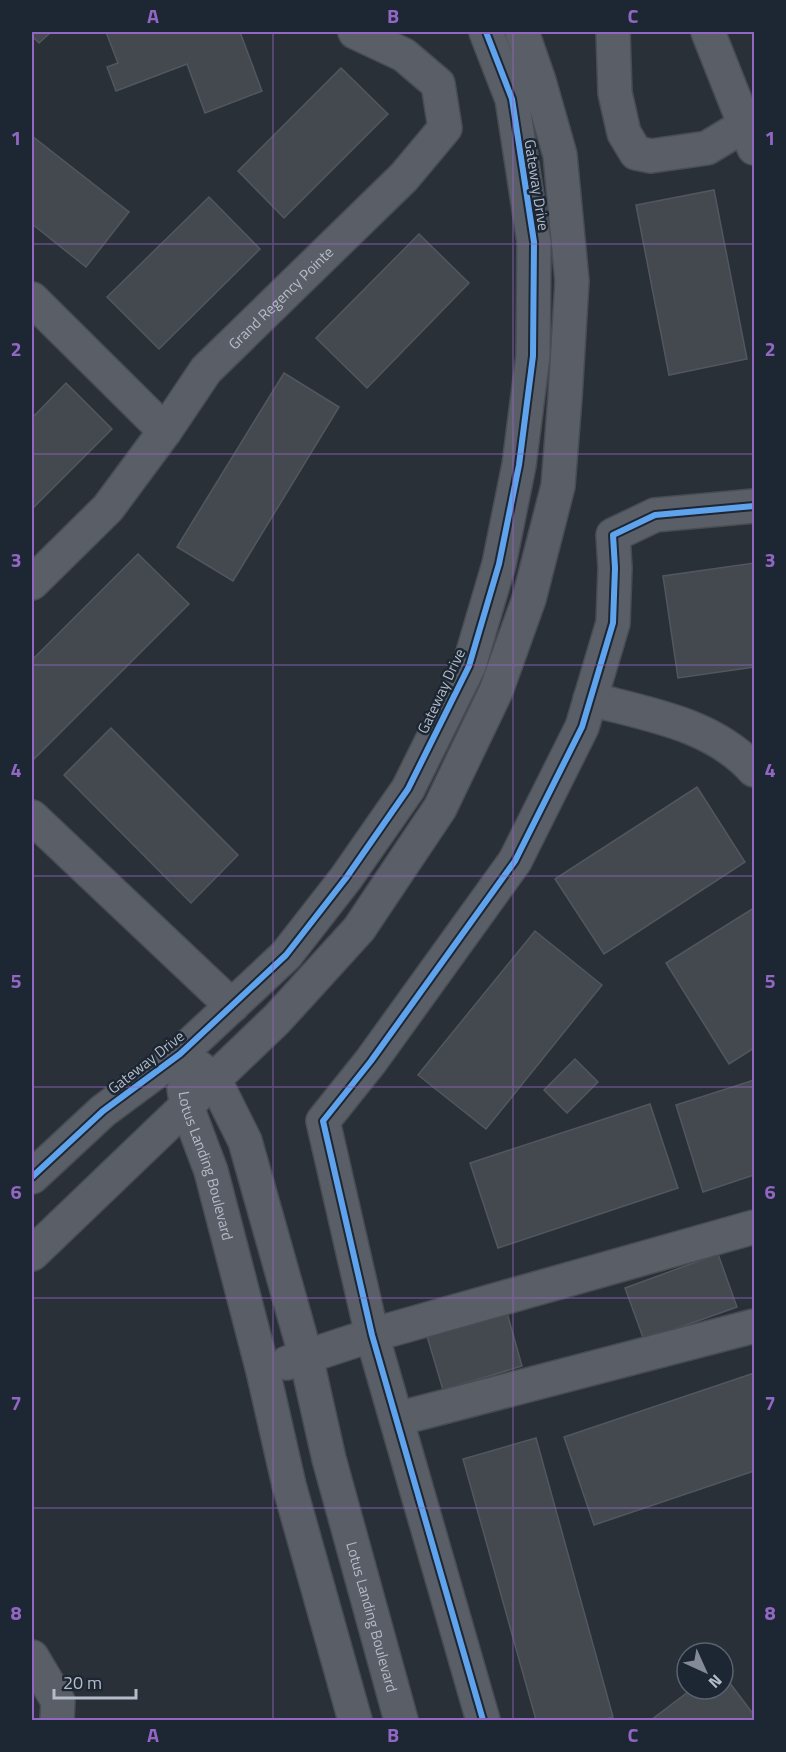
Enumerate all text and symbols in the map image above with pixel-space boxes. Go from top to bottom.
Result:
text: A [147,0,159,31]
text: B [387,0,399,31]
text: C [628,0,639,31]
text: 1 [10,122,22,153]
text: 1 [764,122,776,153]
street label: Gateway Drive [518,138,556,232]
street label: Grand Regency Pointe [222,241,338,354]
text: 2 [10,333,22,364]
text: 2 [764,333,776,364]
text: 3 [10,544,22,575]
text: 3 [764,544,776,575]
street label: Gateway Drive [411,645,471,737]
text: 4 [10,754,22,785]
text: 4 [764,754,776,785]
text: 5 [10,965,22,996]
text: 5 [764,965,776,996]
street label: Gateway Drive [103,1025,189,1099]
street label: Lotus Landing Boulevard [173,1089,240,1243]
text: 6 [10,1176,22,1207]
text: 6 [764,1176,776,1207]
text: 7 [10,1387,22,1418]
text: 7 [764,1387,776,1418]
street label: Lotus Landing Boulevard [341,1539,404,1695]
text: 8 [10,1597,22,1628]
text: 8 [764,1597,776,1628]
north arrow [675,1641,735,1701]
scale bar [54,1662,136,1700]
text: 20 m [63,1669,102,1696]
text: N [703,1669,728,1694]
text: A [147,1719,159,1750]
text: B [387,1719,399,1750]
text: C [628,1719,639,1750]

